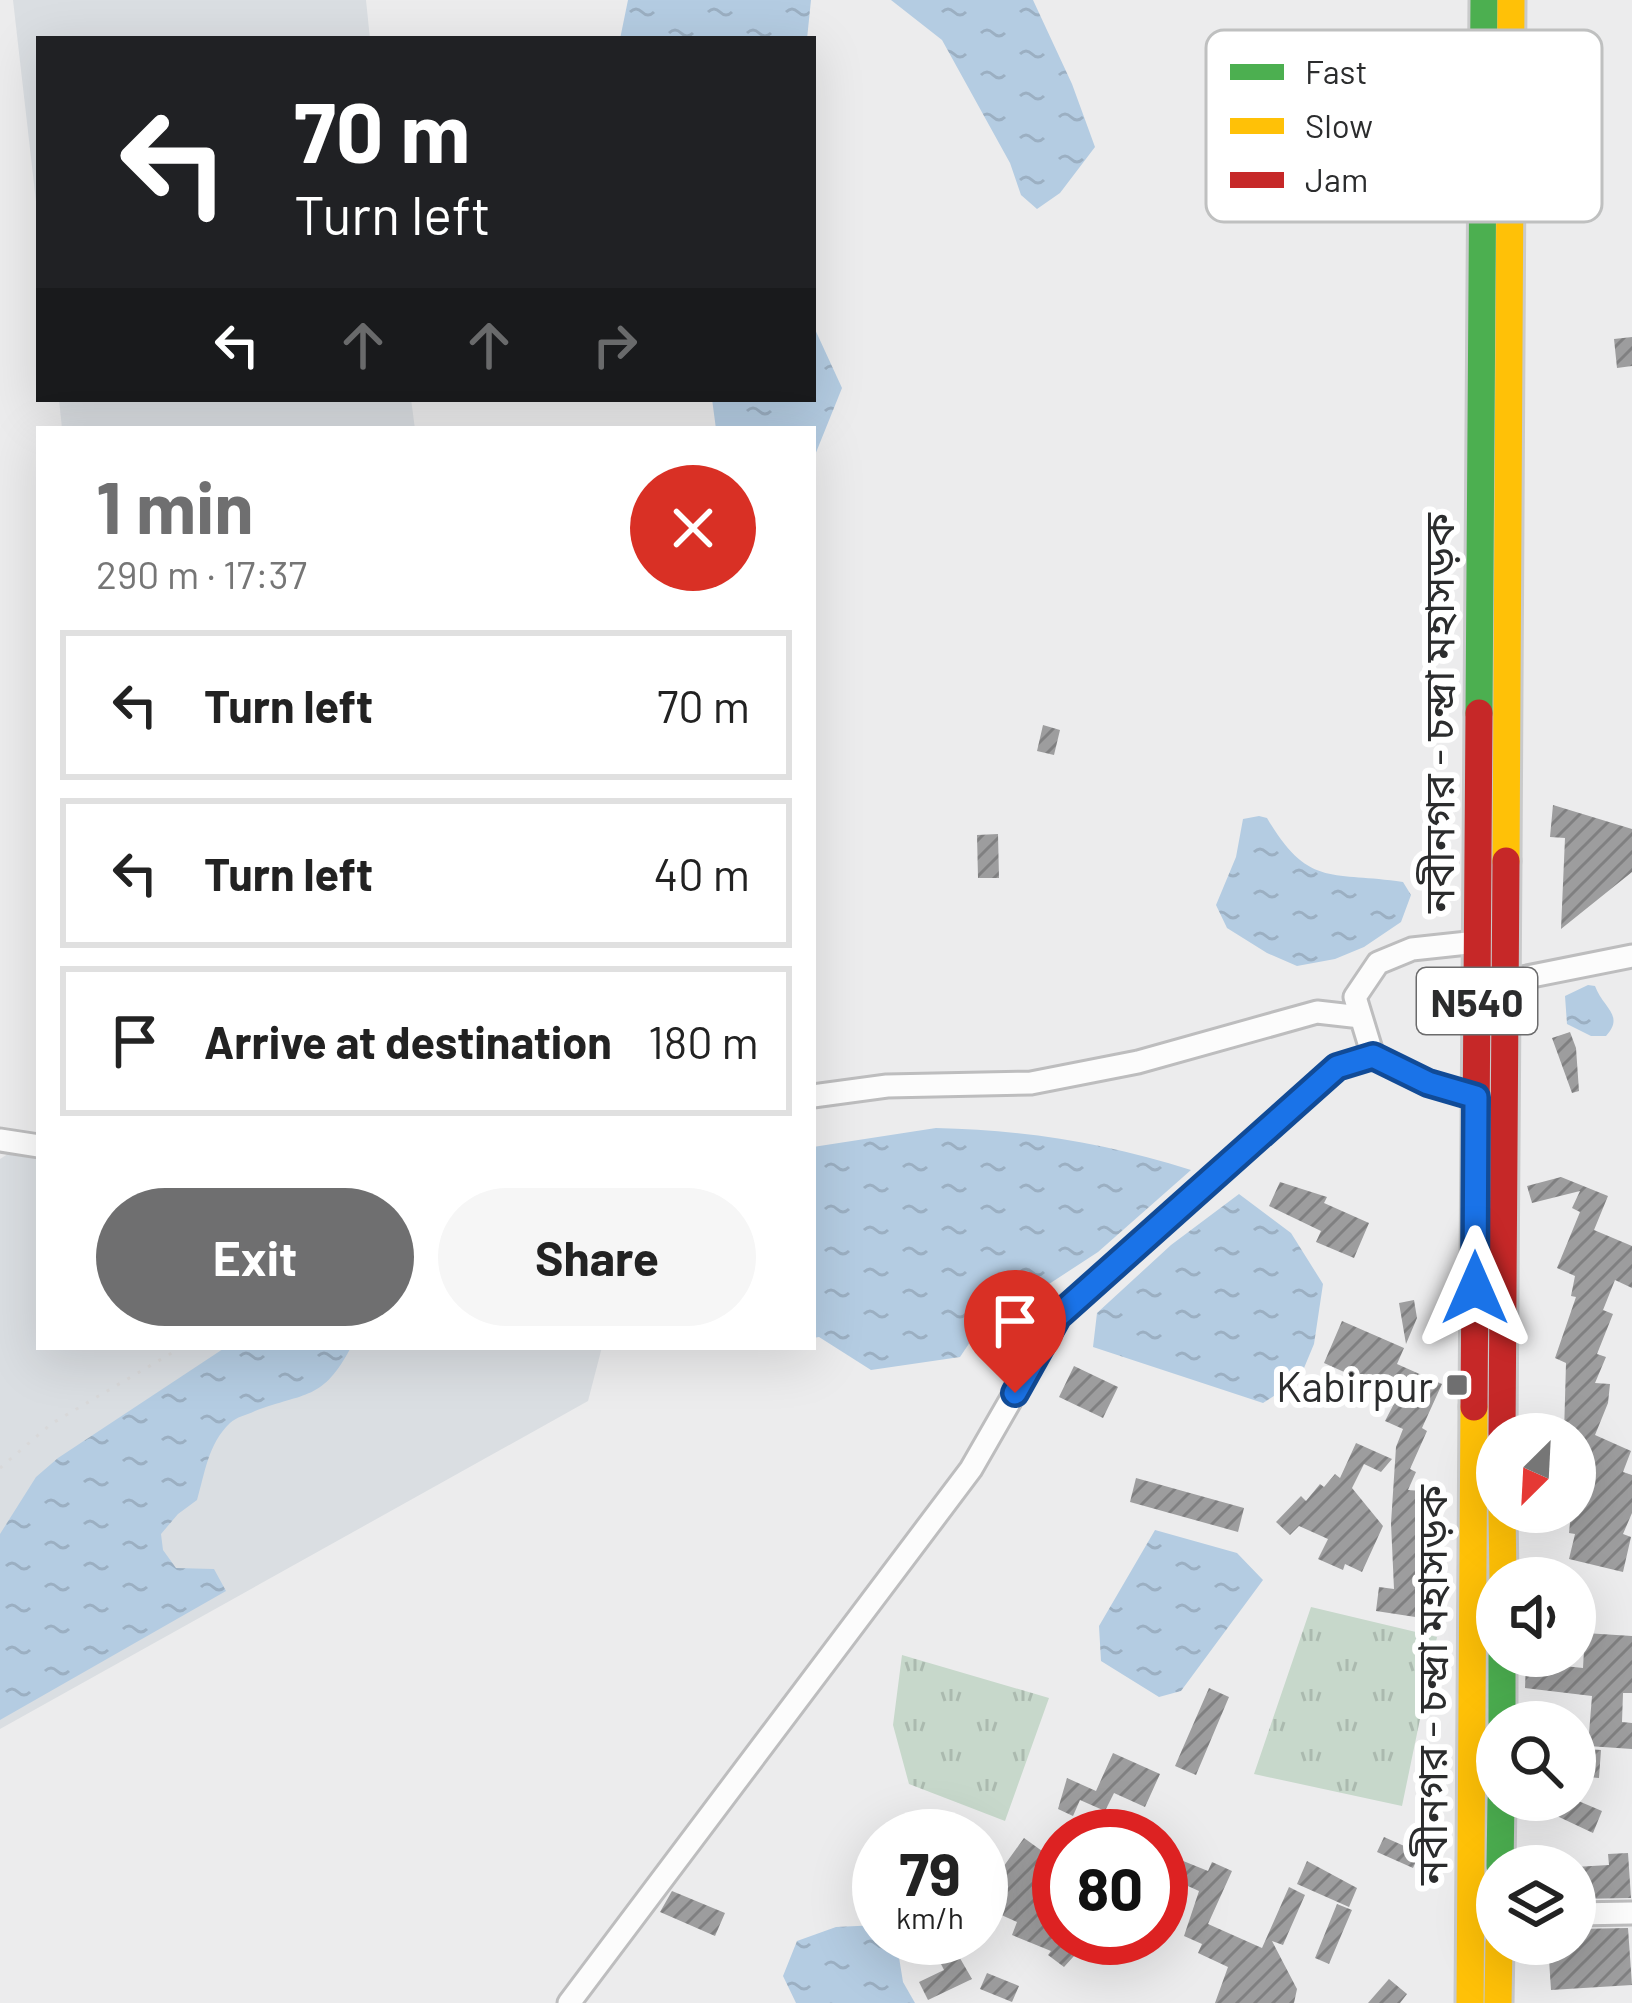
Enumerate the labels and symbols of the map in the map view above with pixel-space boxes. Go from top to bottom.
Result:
legend [1206,30,1602,222]
text: Fast [1305,51,1367,91]
text: Slow [1305,105,1373,145]
text: Jam [1305,159,1368,199]
street label: নবীনগর - চন্দ্রা মহাসড়ক [1412,512,1462,914]
road number: N540 [1417,968,1537,1034]
position arrow [1412,1225,1538,1351]
pin [964,1270,1066,1393]
place label: Kabirpur [1276,1360,1433,1411]
marker: Kabirpur [1444,1372,1470,1398]
north arrow [1476,1413,1596,1533]
street label: নবীনগর - চন্দ্রা মহাসড়ক [1405,1484,1455,1886]
speed limit sign: 80 [1032,1809,1188,1965]

